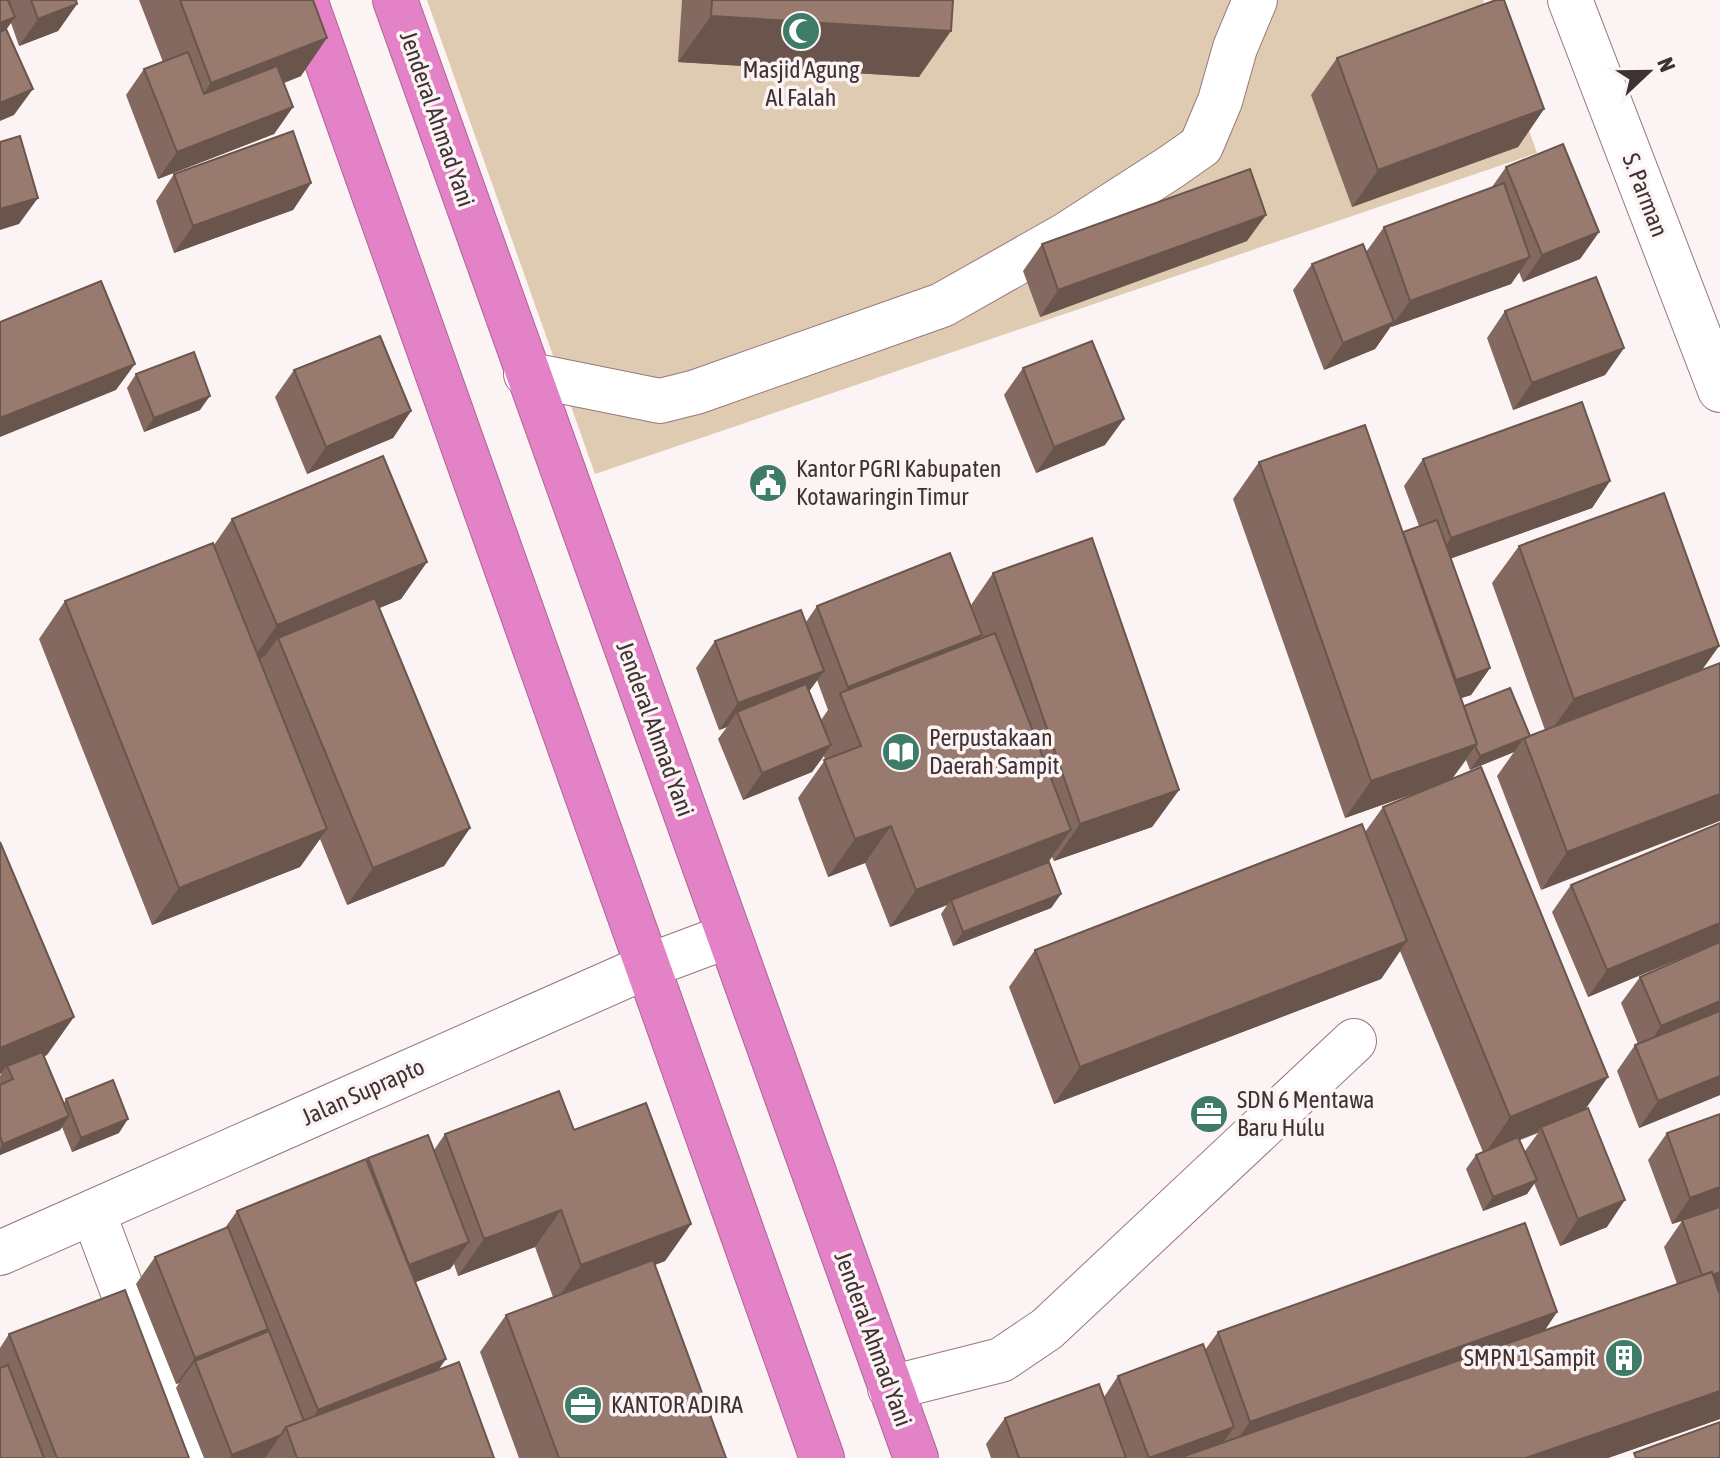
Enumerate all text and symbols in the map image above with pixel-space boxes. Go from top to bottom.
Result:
mosque icon: Masjid Agung Al Falah [780,10,822,52]
street label: Jenderal Ahmad Yani [395,27,480,210]
north arrow [1608,32,1688,112]
text: N [1652,54,1681,75]
place label: Masjid Agung Al Falah [742,56,860,111]
street label: S. Parman [1617,149,1674,240]
place label: Kantor PGRI Kabupaten Kotawaringin Timur [796,455,1001,510]
public building icon: Kantor PGRI Kabupaten Kotawaringin Timur [747,462,789,504]
street label: Jenderal Ahmad Yani [611,638,700,820]
place label: Perpustakaan Daerah Sampit [929,724,1060,779]
library icon: Perpustakaan Daerah Sampit [880,731,922,773]
street label: Jalan Suprapto [297,1052,428,1131]
place label: SDN 6 Mentawa Baru Hulu [1237,1086,1374,1141]
office icon: SDN 6 Mentawa Baru Hulu [1188,1093,1230,1135]
street label: Jenderal Ahmad Yani [829,1248,918,1430]
building icon: SMPN 1 Sampit [1603,1337,1645,1379]
place label: SMPN 1 Sampit [1464,1344,1596,1371]
office icon: KANTOR ADIRA [562,1384,604,1426]
place label: KANTOR ADIRA [611,1391,743,1418]

